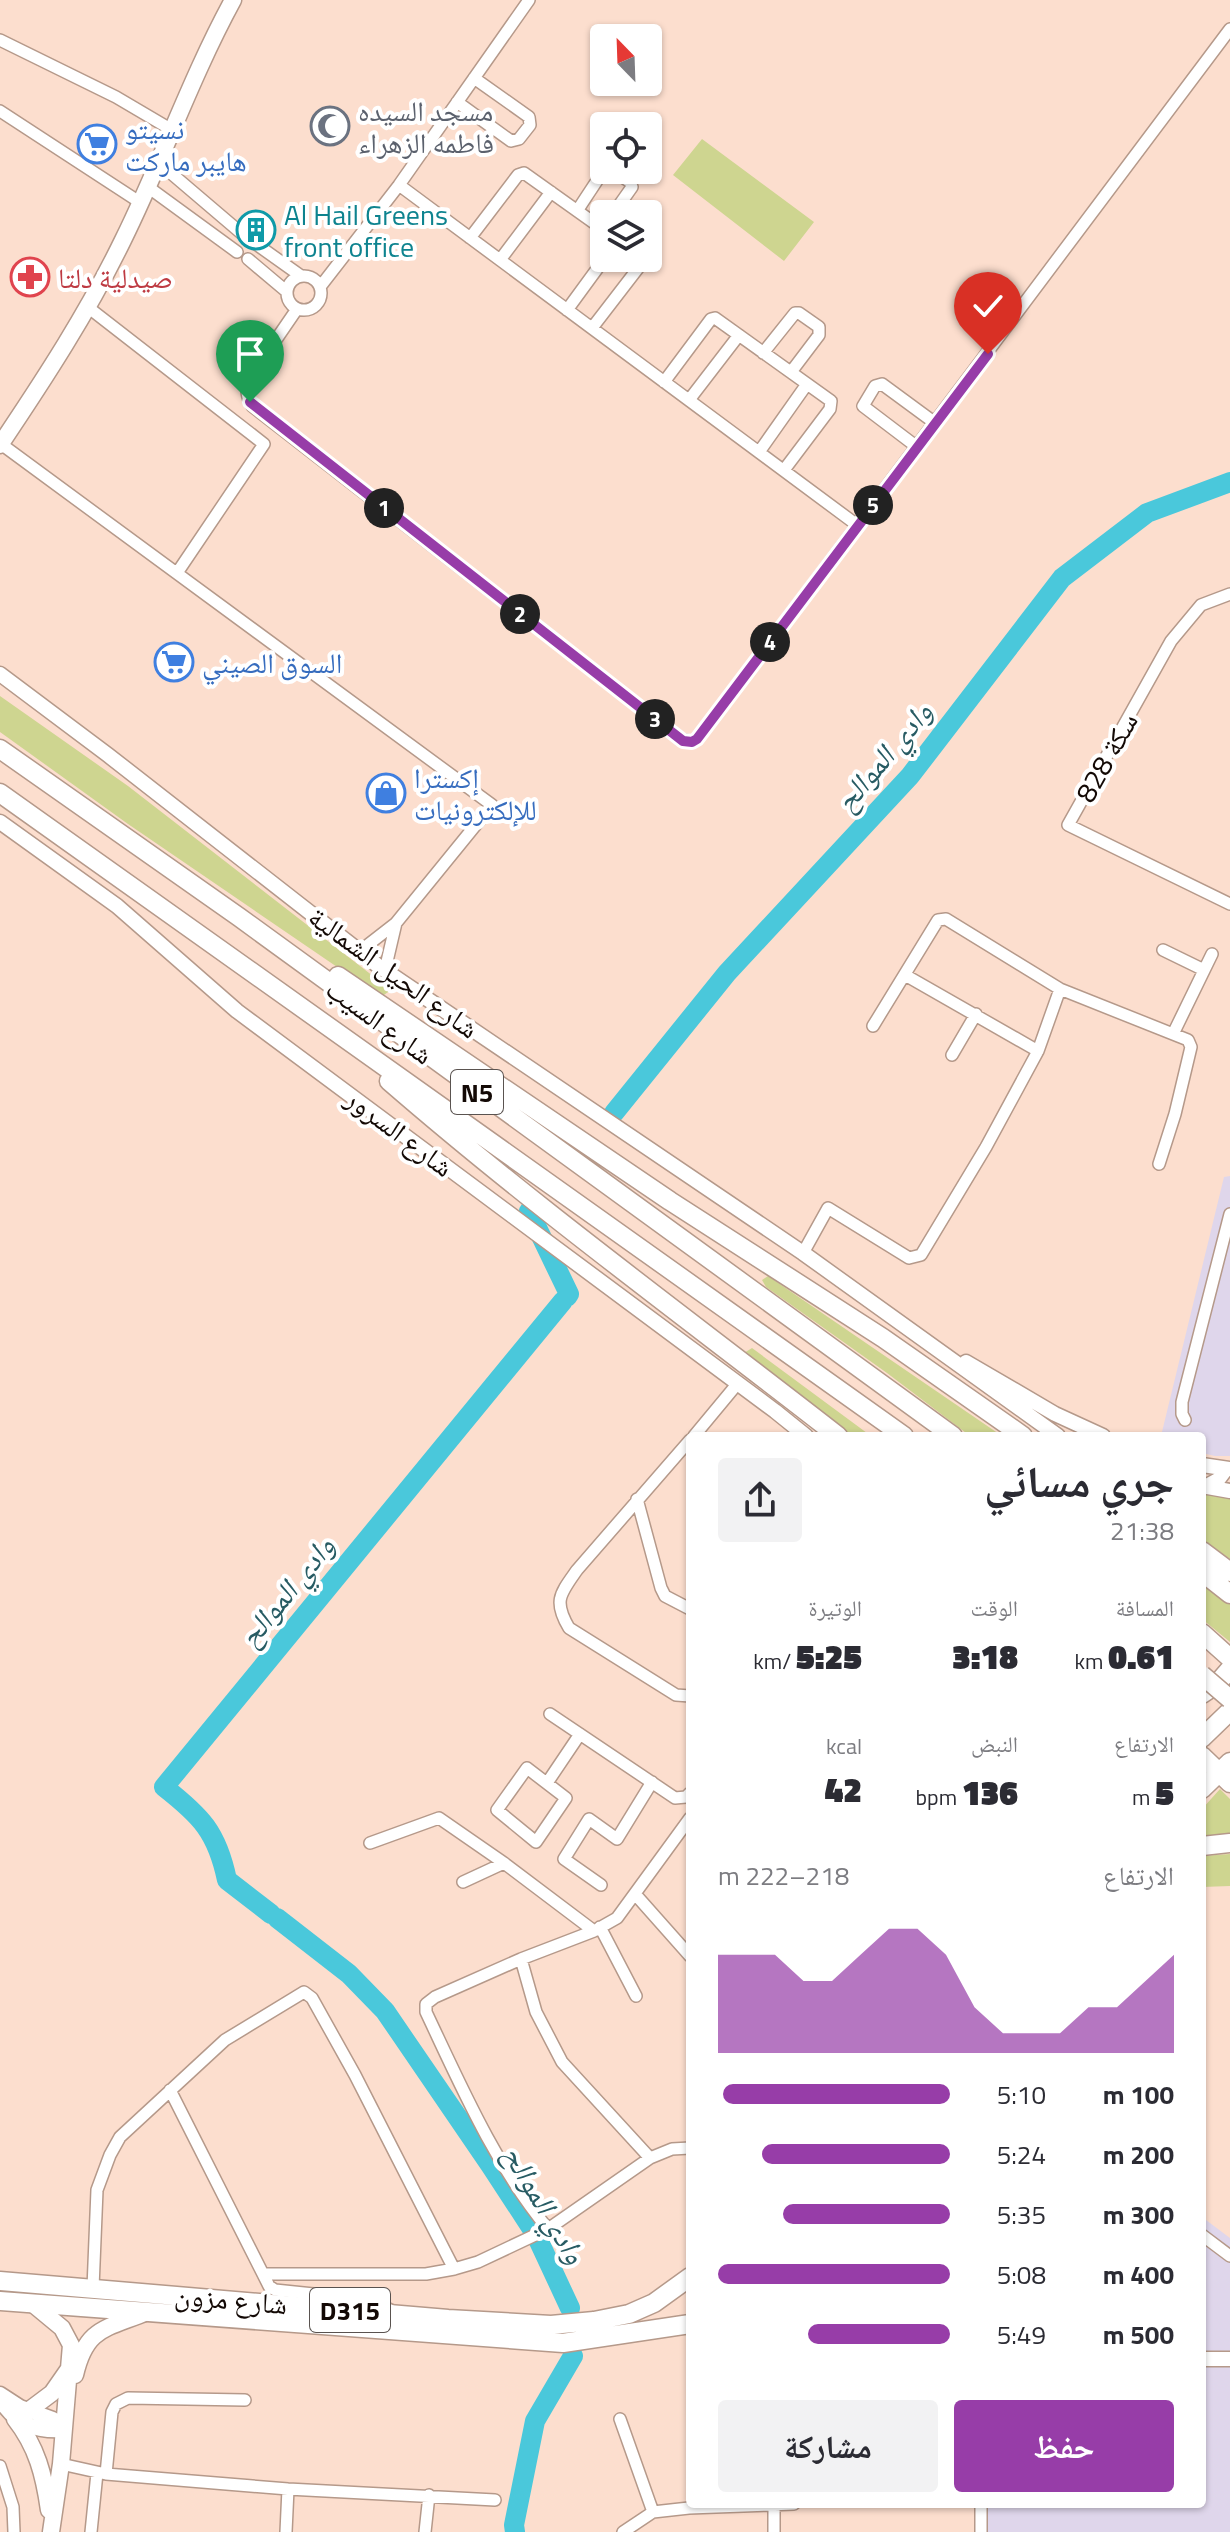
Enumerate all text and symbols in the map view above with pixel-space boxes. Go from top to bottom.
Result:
north arrow [590,24,662,96]
map controls [590,24,662,272]
place label: مسجد السيده فاطمه الزهراء [358,89,494,164]
mosque icon: مسجد السيده فاطمه الزهراء [309,105,351,147]
place label: نسيتو هايبر ماركت [125,107,247,182]
button: locate [590,112,662,184]
supermarket icon: نسيتو هايبر ماركت [76,123,118,165]
place label: Al Hail Greens front office [284,193,448,268]
button: layers [590,200,662,272]
building icon: Al Hail Greens front office [235,209,277,251]
pharmacy icon: صيدلية دلتا [9,256,51,298]
place label: صيدلية دلتا [58,256,173,299]
pin [954,272,1022,354]
icon: check [966,284,1010,328]
pin [216,320,284,402]
icon: arrive [228,332,272,376]
pin: 5 [853,485,893,525]
pin: 1 [364,488,404,528]
text: 5 [867,488,879,522]
text: 1 [378,491,390,525]
pin: 2 [500,594,540,634]
text: 2 [514,597,526,631]
pin: 4 [750,622,790,662]
text: 4 [764,625,776,659]
supermarket icon: السوق الصيني [153,641,195,683]
place label: السوق الصيني [202,641,342,686]
water label: وادي الموالح [823,691,944,822]
pin: 3 [635,699,675,739]
text: 3 [649,702,661,736]
street label: سكة 828 [1064,704,1148,810]
place label: إكسترا للإلكترونيات [414,756,537,831]
shop icon: إكسترا للإلكترونيات [365,772,407,814]
street label: شارع الحيل الشمالية [300,895,488,1049]
street label: شارع السيب [317,967,443,1075]
road number: N5 [451,1070,503,1114]
street label: شارع السرور [336,1076,463,1187]
text: جري مسائي [984,1447,1174,1514]
button: share [718,1458,802,1542]
text: 21:38 [1110,1511,1174,1550]
water label: وادي الموالح [227,1525,347,1658]
text: الوتيرة [808,1591,862,1625]
text: الوقت [971,1591,1018,1625]
text: المسافة [1116,1591,1174,1625]
text: 5:25 [796,1630,862,1682]
text: 3:18 [952,1630,1018,1682]
text: 0.61 [1108,1630,1174,1682]
text: /km [753,1644,796,1678]
text: km [1075,1644,1108,1678]
text: النبض [971,1727,1018,1761]
text: الارتفاع [1114,1727,1174,1761]
text: kcal [826,1729,862,1763]
text: 42 [825,1763,862,1815]
text: 136 [962,1766,1018,1818]
text: 5 [1155,1766,1174,1818]
text: bpm [915,1780,962,1814]
text: m [1132,1780,1155,1814]
text: 218–222 m [718,1856,849,1895]
text: الارتفاع [1103,1856,1174,1895]
text: 5:10 [997,2075,1046,2114]
text: 100 m [1103,2075,1174,2114]
text: 5:24 [997,2135,1046,2174]
text: 200 m [1103,2135,1174,2174]
water label: وادي الموالح [490,2136,599,2273]
text: 5:35 [997,2195,1046,2234]
text: 300 m [1103,2195,1174,2234]
text: 5:08 [997,2255,1046,2294]
text: 400 m [1103,2255,1174,2294]
street label: شارع مزون [173,2273,289,2325]
road number: D315 [310,2288,390,2332]
text: 5:49 [997,2315,1046,2354]
text: 500 m [1103,2315,1174,2354]
button: مشاركة [718,2400,938,2492]
button: حفظ [954,2400,1174,2492]

